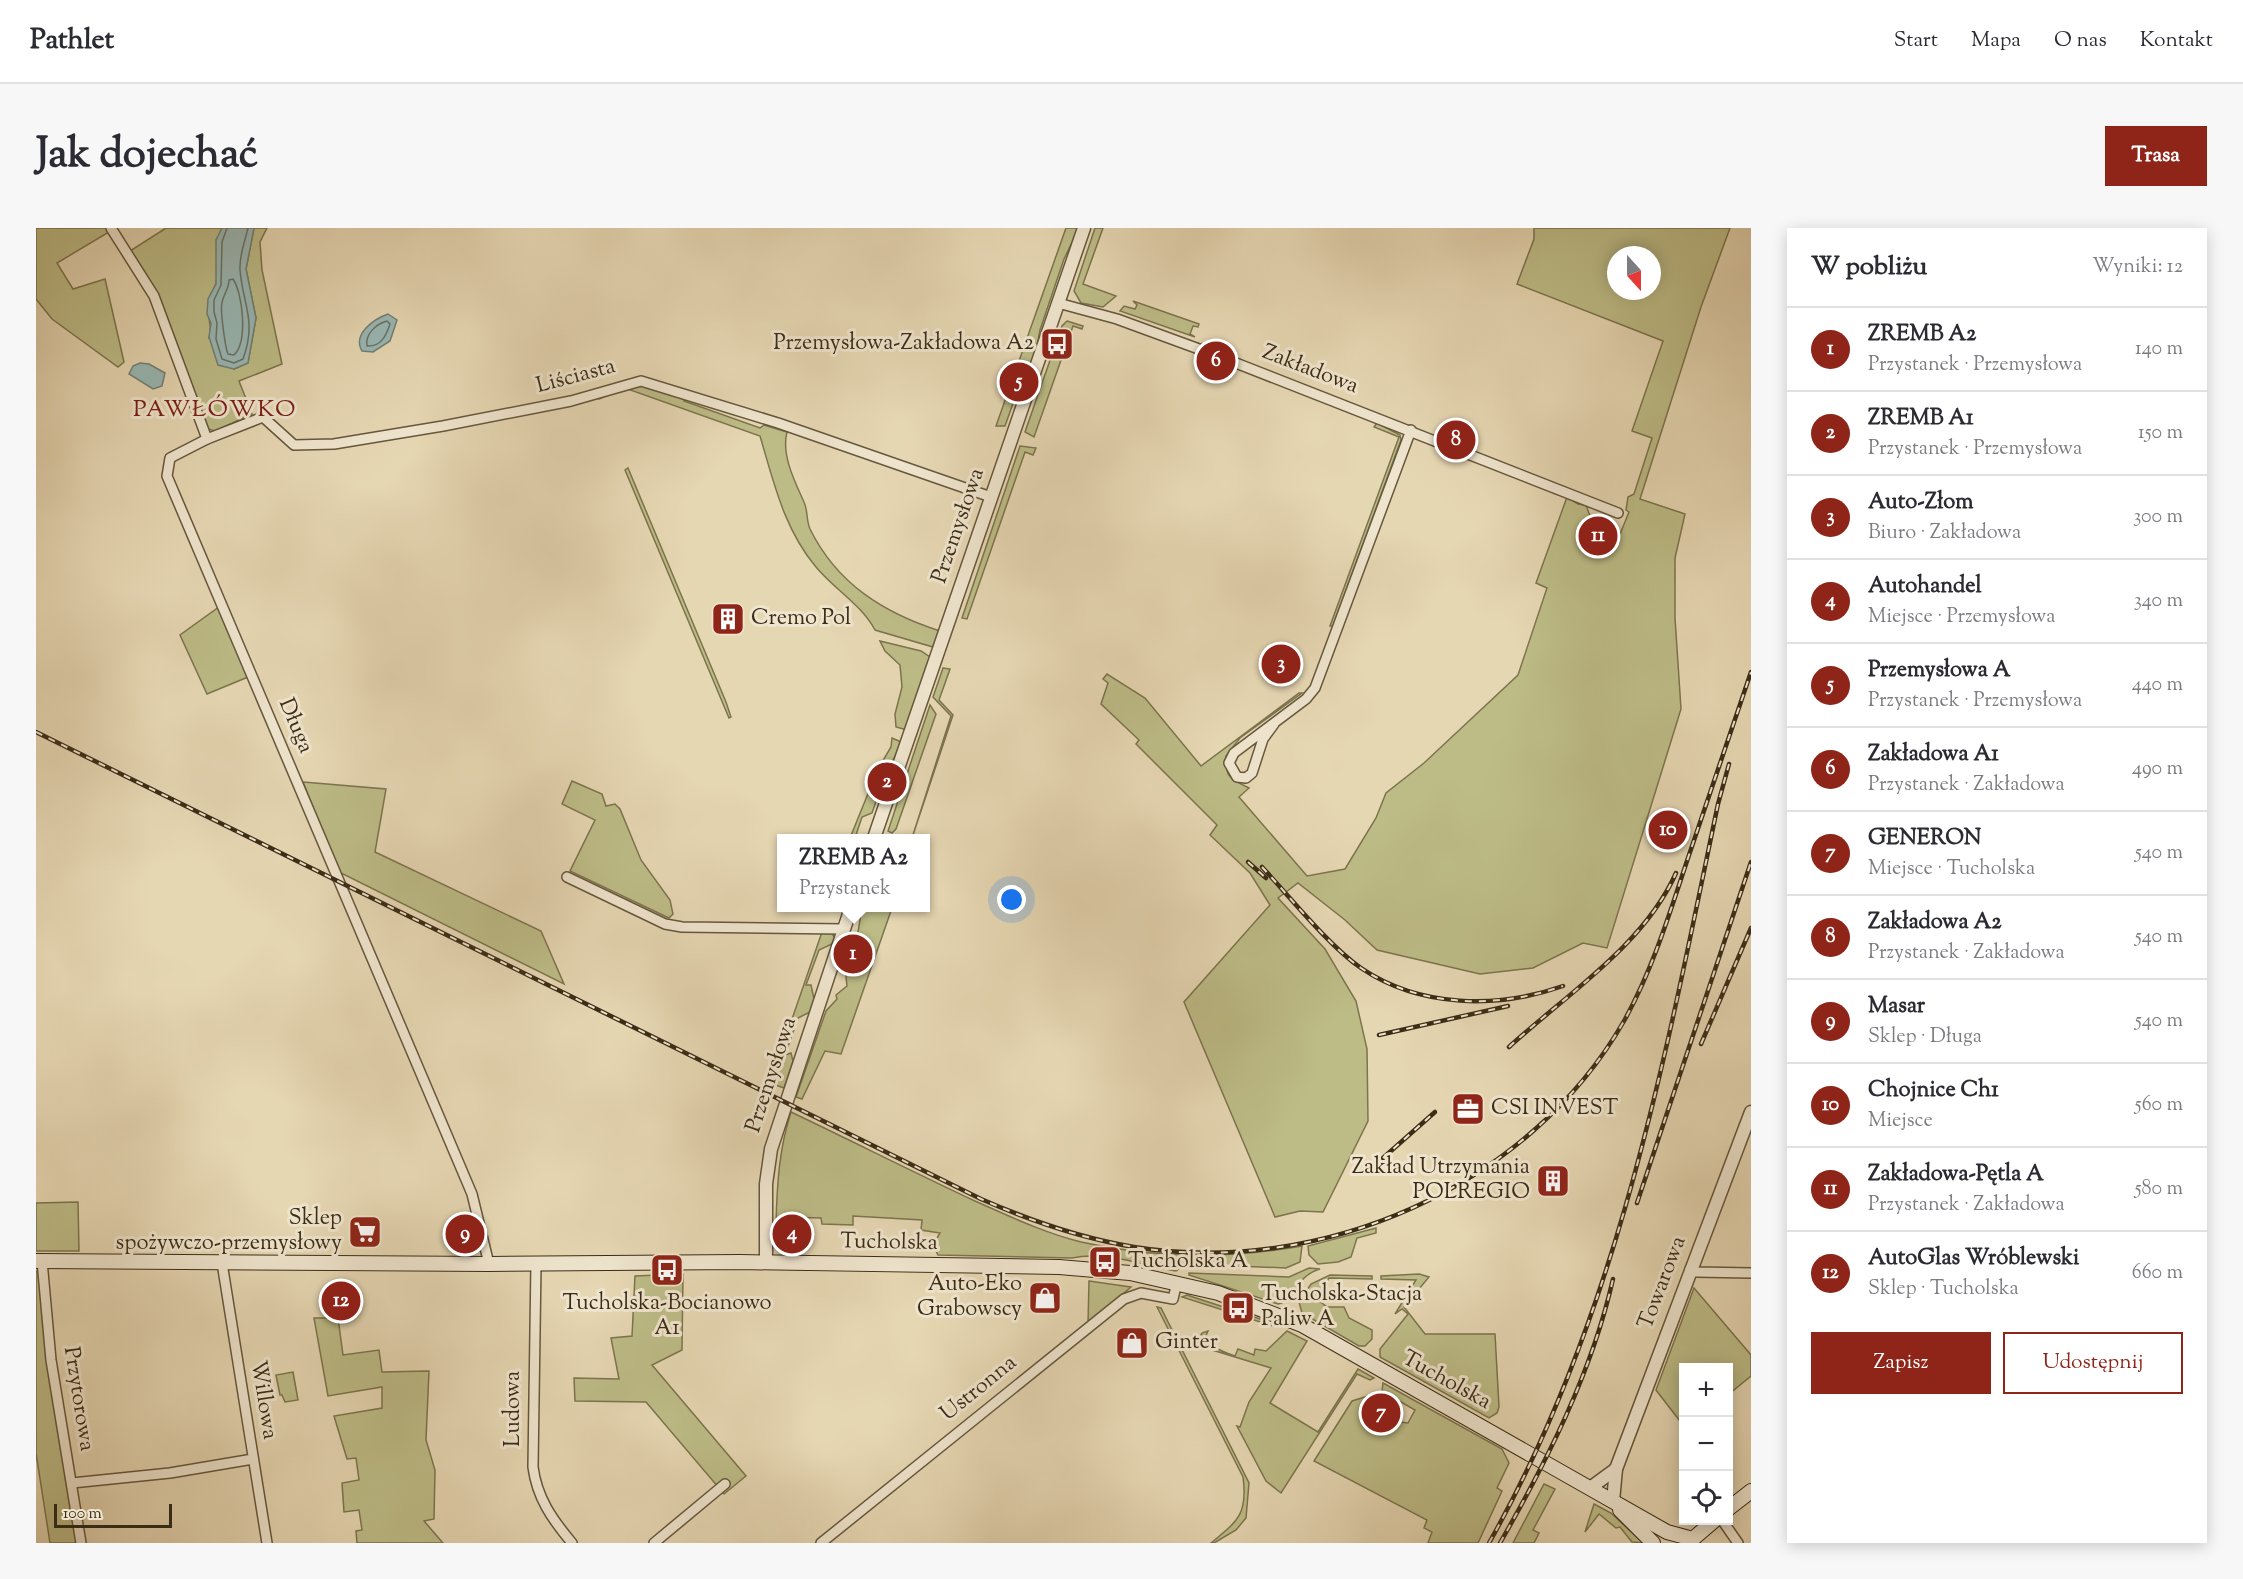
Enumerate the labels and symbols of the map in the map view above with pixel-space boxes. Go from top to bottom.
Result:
north arrow [1607,246,1661,300]
bus stop icon: Przemysłowa-Zakładowa A2 [1039,326,1075,362]
place label: Przemysłowa-Zakładowa A2 [773,328,1034,360]
street label: Zakładowa [1257,337,1363,403]
pin: 6 [1196,338,1236,384]
street label: Liściasta [533,351,619,403]
pin: 5 [1000,360,1038,404]
district label: PAWŁÓWKO [133,393,297,427]
pin: 8 [1436,418,1476,462]
street label: Przemysłowa [924,464,994,588]
pin: 11 [1578,514,1618,558]
building icon: Cremo Pol [710,601,746,637]
place label: Cremo Pol [751,603,851,635]
pin: 3 [1262,642,1300,686]
street label: Długa [269,693,321,759]
pin: 2 [868,760,906,804]
pin: 10 [1648,808,1688,852]
your location [997,885,1026,914]
pin: 1 [834,932,872,976]
street label: Przemysłowa [738,1013,806,1137]
office icon: CSI INVEST [1450,1091,1486,1127]
place label: CSI INVEST [1491,1093,1619,1125]
place label: Zakład Utrzymania POLREGIO [1352,1152,1530,1209]
building icon: Zakład Utrzymania POLREGIO [1535,1163,1571,1199]
place label: Sklep spożywczo-przemysłowy [116,1203,342,1260]
pin: 9 [446,1212,484,1256]
pin: 4 [772,1212,812,1256]
supermarket icon: Sklep spożywczo-przemysłowy [347,1214,383,1250]
street label: Tucholska [840,1226,938,1260]
street label: Towarowa [1631,1232,1695,1334]
bus stop icon: Tucholska A [1087,1244,1123,1280]
place label: Tucholska A [1128,1246,1248,1278]
bus stop icon: Tucholska-Bocianowo A1 [649,1252,685,1288]
place label: Auto-Eko Grabowscy [917,1269,1022,1326]
pin: 12 [322,1278,360,1324]
place label: Tucholska-Stacja Paliw A [1261,1279,1422,1336]
shop icon: Auto-Eko Grabowscy [1027,1280,1063,1316]
place label: Tucholska-Bocianowo A1 [562,1288,772,1345]
bus stop icon: Tucholska-Stacja Paliw A [1220,1290,1256,1326]
shop icon: Ginter [1114,1325,1150,1361]
place label: Ginter [1155,1327,1218,1359]
street label: Tucholska [1396,1343,1496,1419]
street label: Przytorowa [54,1344,102,1454]
street label: Ustronna [934,1348,1024,1430]
street label: Willowa [241,1358,285,1442]
street label: Ludowa [498,1371,530,1447]
pin: 7 [1362,1390,1400,1436]
scale bar [54,1501,172,1528]

